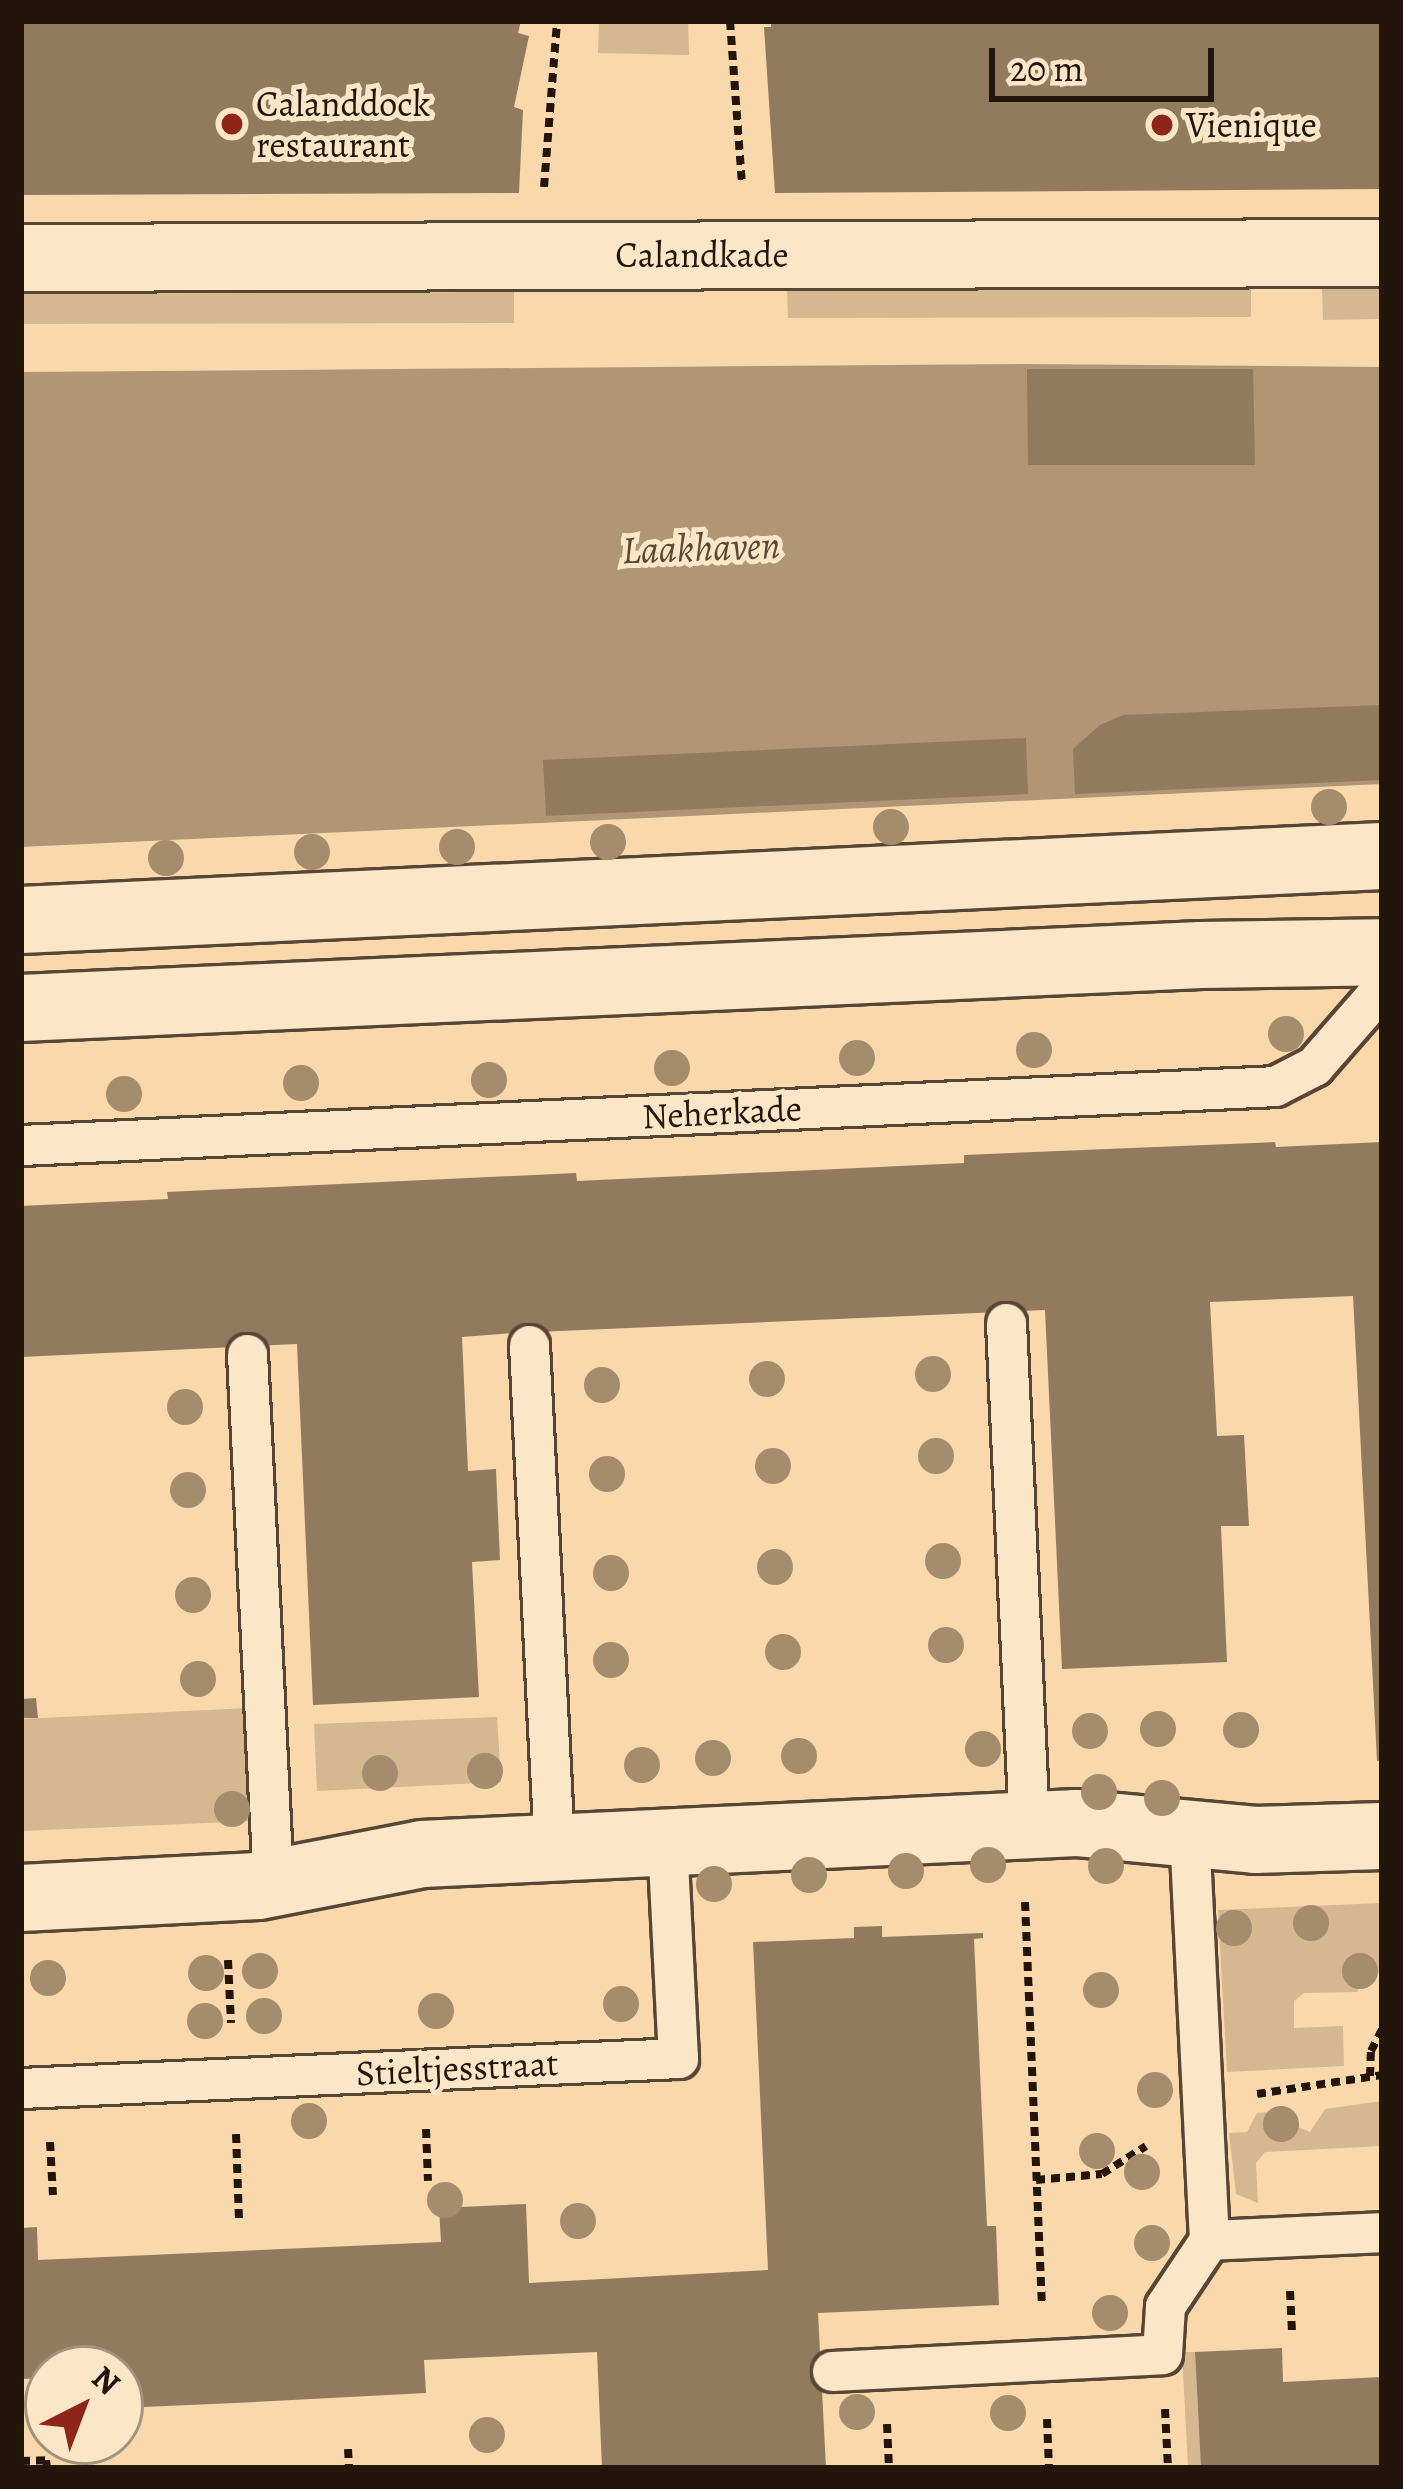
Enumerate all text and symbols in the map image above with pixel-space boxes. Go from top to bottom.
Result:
scale bar [995,24,1220,98]
text: 20 m [1010,44,1083,93]
place label: Calanddock restaurant [256,81,430,166]
place label: Vienique [1186,103,1317,147]
marker: Calanddock restaurant [219,111,245,137]
marker: Vienique [1149,112,1175,138]
street label: Calandkade [615,233,789,277]
water label: Laakhaven [621,522,781,574]
street label: Neherkade [641,1086,803,1138]
street label: Stieltjesstraat [355,2041,559,2095]
north arrow [24,2345,144,2465]
text: N [82,2355,130,2405]

